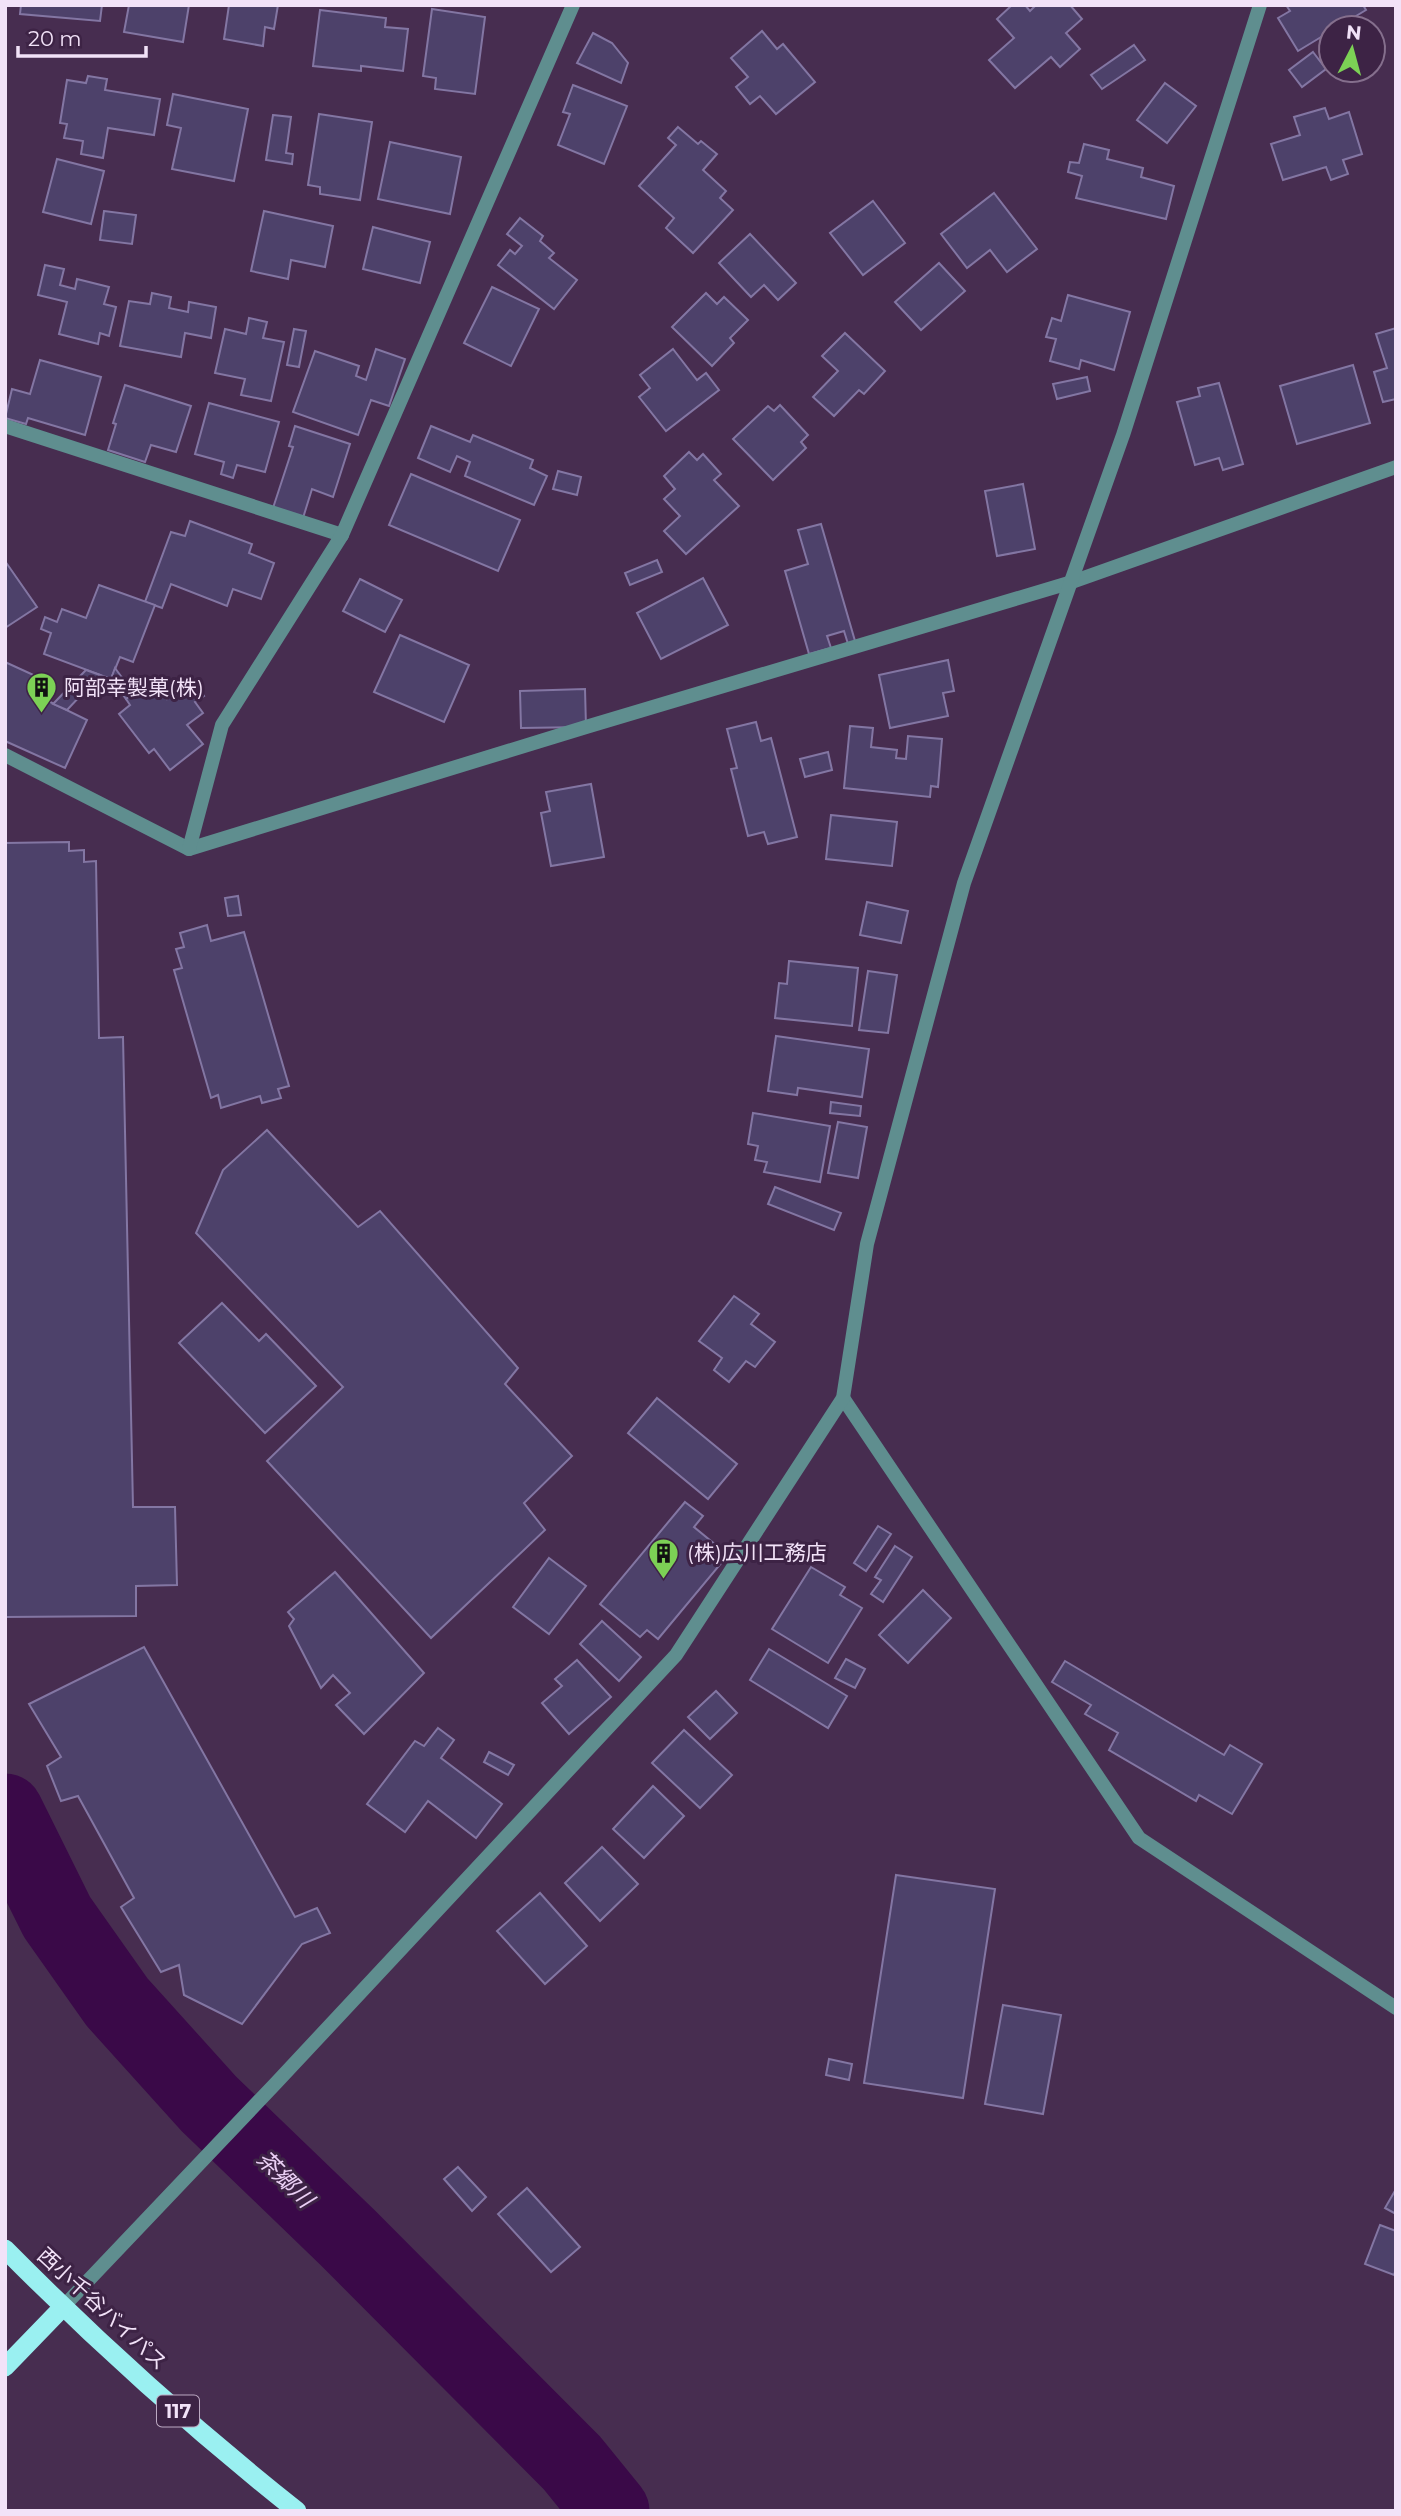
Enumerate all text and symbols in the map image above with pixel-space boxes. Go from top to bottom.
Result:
scale bar [18,14,145,58]
north arrow [1317,14,1387,84]
text: N [1345,20,1363,45]
text: 20 m [28,26,82,51]
building icon: 阿部幸製菓(株) [24,671,58,715]
place label: 阿部幸製菓(株) [64,675,204,700]
building icon: (株)広川工務店 [647,1536,681,1580]
place label: (株)広川工務店 [687,1540,827,1565]
water label: 茶郷川 [251,2145,321,2215]
street label: 西小千谷バイパス [33,2242,172,2375]
road number: 117 [157,2396,199,2426]

